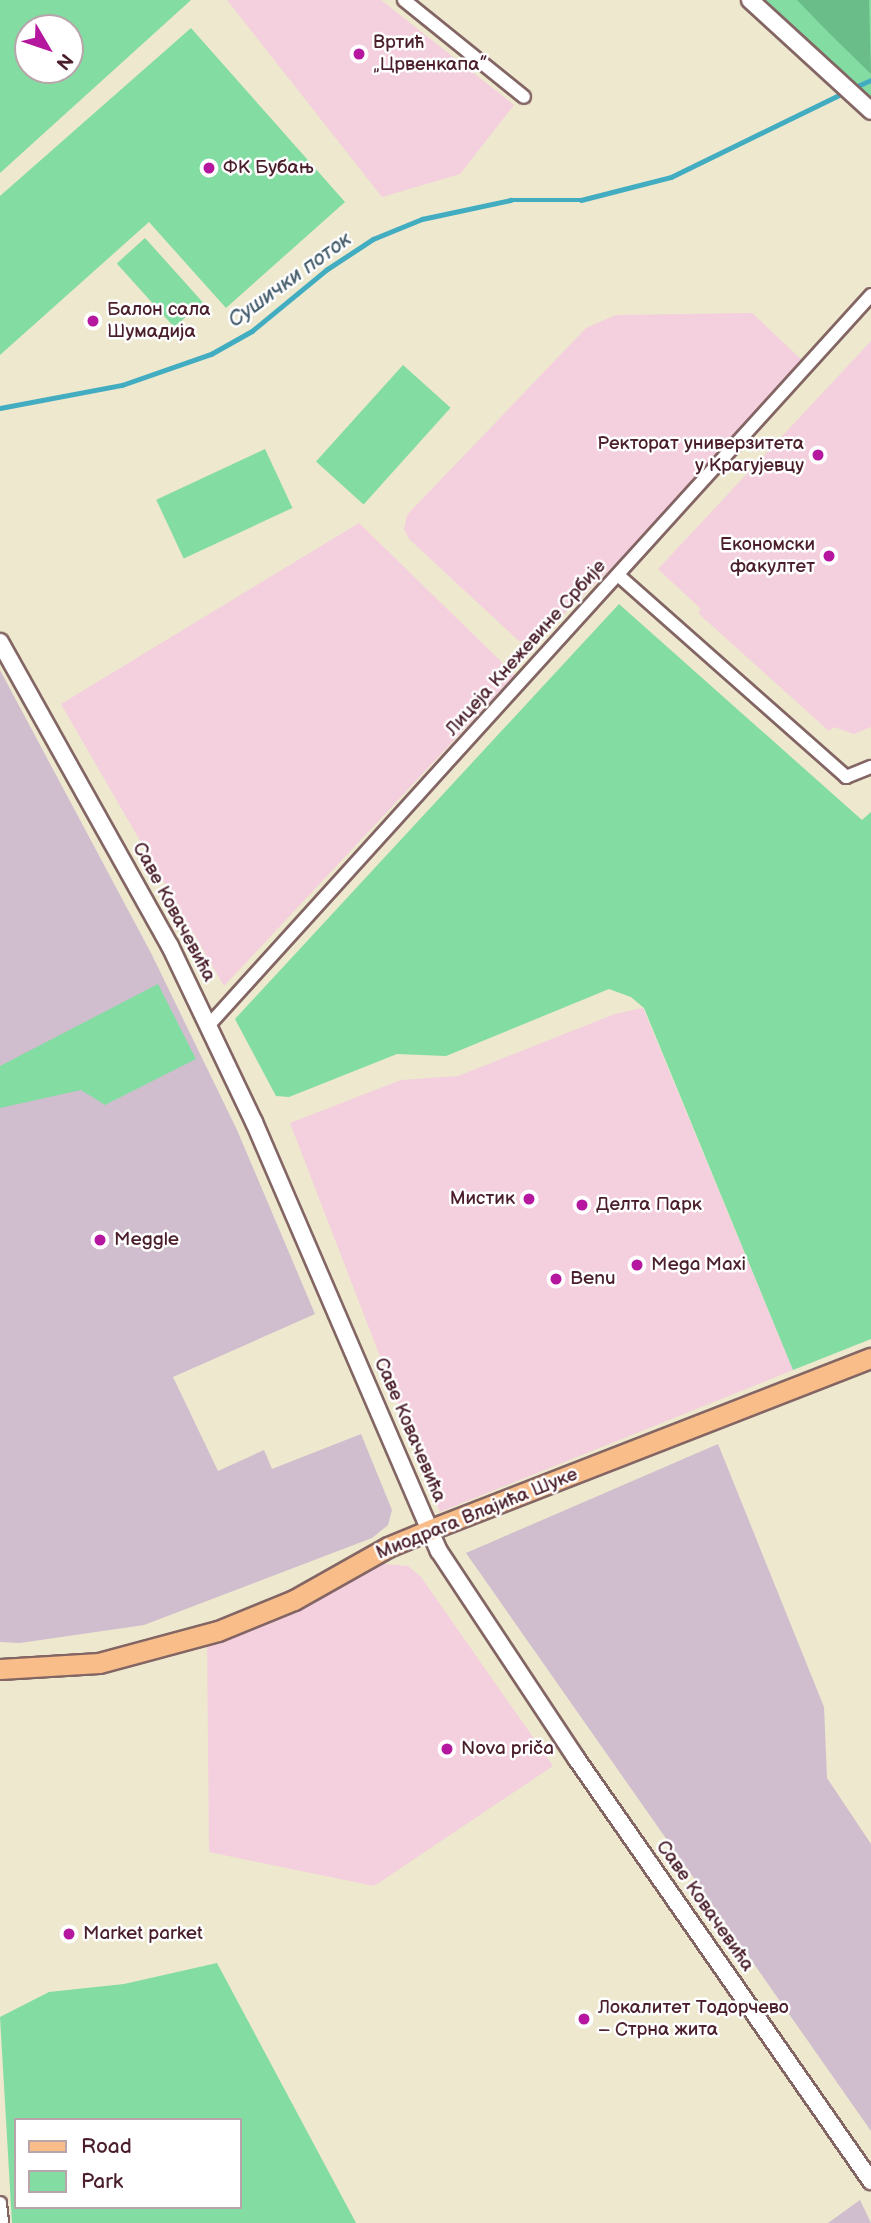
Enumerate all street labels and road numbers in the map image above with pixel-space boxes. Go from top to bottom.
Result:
street label: Лицеја Кнежевине Србије [441,555,611,741]
street label: Саве Ковачевића [128,838,220,986]
street label: Саве Ковачевића [369,1354,451,1506]
street label: Миодрага Влајића Шуке [373,1463,581,1565]
street label: Саве Ковачевића [651,1836,759,1976]

